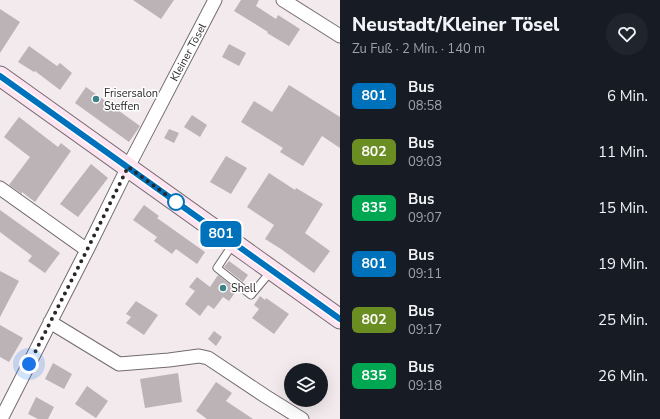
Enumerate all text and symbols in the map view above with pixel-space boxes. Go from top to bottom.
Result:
text: Neustadt/Kleiner Tösel [352,12,559,38]
button: heart [606,13,648,55]
street label: Kleiner Tösel [167,20,210,84]
text: Zu Fuß · 2 Min. · 140 m [352,40,485,58]
text: Bus [408,77,434,97]
place label: Frisersalon Steffen [104,86,158,114]
text: 801 [361,86,387,105]
text: 6 Min. [607,86,648,106]
marker: Frisersalon Steffen [91,94,101,104]
text: 08:58 [408,97,442,115]
text: Bus [408,133,434,153]
text: 802 [361,142,387,161]
text: 11 Min. [598,142,648,162]
text: 09:03 [408,153,442,171]
text: Bus [408,189,434,209]
unlabelled marker [167,193,185,211]
text: 835 [361,198,387,217]
text: 15 Min. [598,198,648,218]
text: 09:07 [408,209,442,227]
line badge: 801 [198,221,244,247]
text: 801 [208,224,234,243]
text: Bus [408,245,434,265]
text: 801 [361,254,387,273]
text: 19 Min. [598,254,648,274]
text: 09:11 [408,265,442,283]
place label: Shell [231,281,257,296]
marker: Shell [218,283,228,293]
text: Bus [408,301,434,321]
text: 802 [361,310,387,329]
text: 25 Min. [598,310,648,330]
text: 09:17 [408,321,442,339]
your location [19,354,39,374]
text: Bus [408,357,434,377]
map controls [284,363,328,407]
button: layers [284,363,328,407]
text: 835 [361,366,387,385]
text: 26 Min. [598,366,648,386]
text: 09:18 [408,377,442,395]

